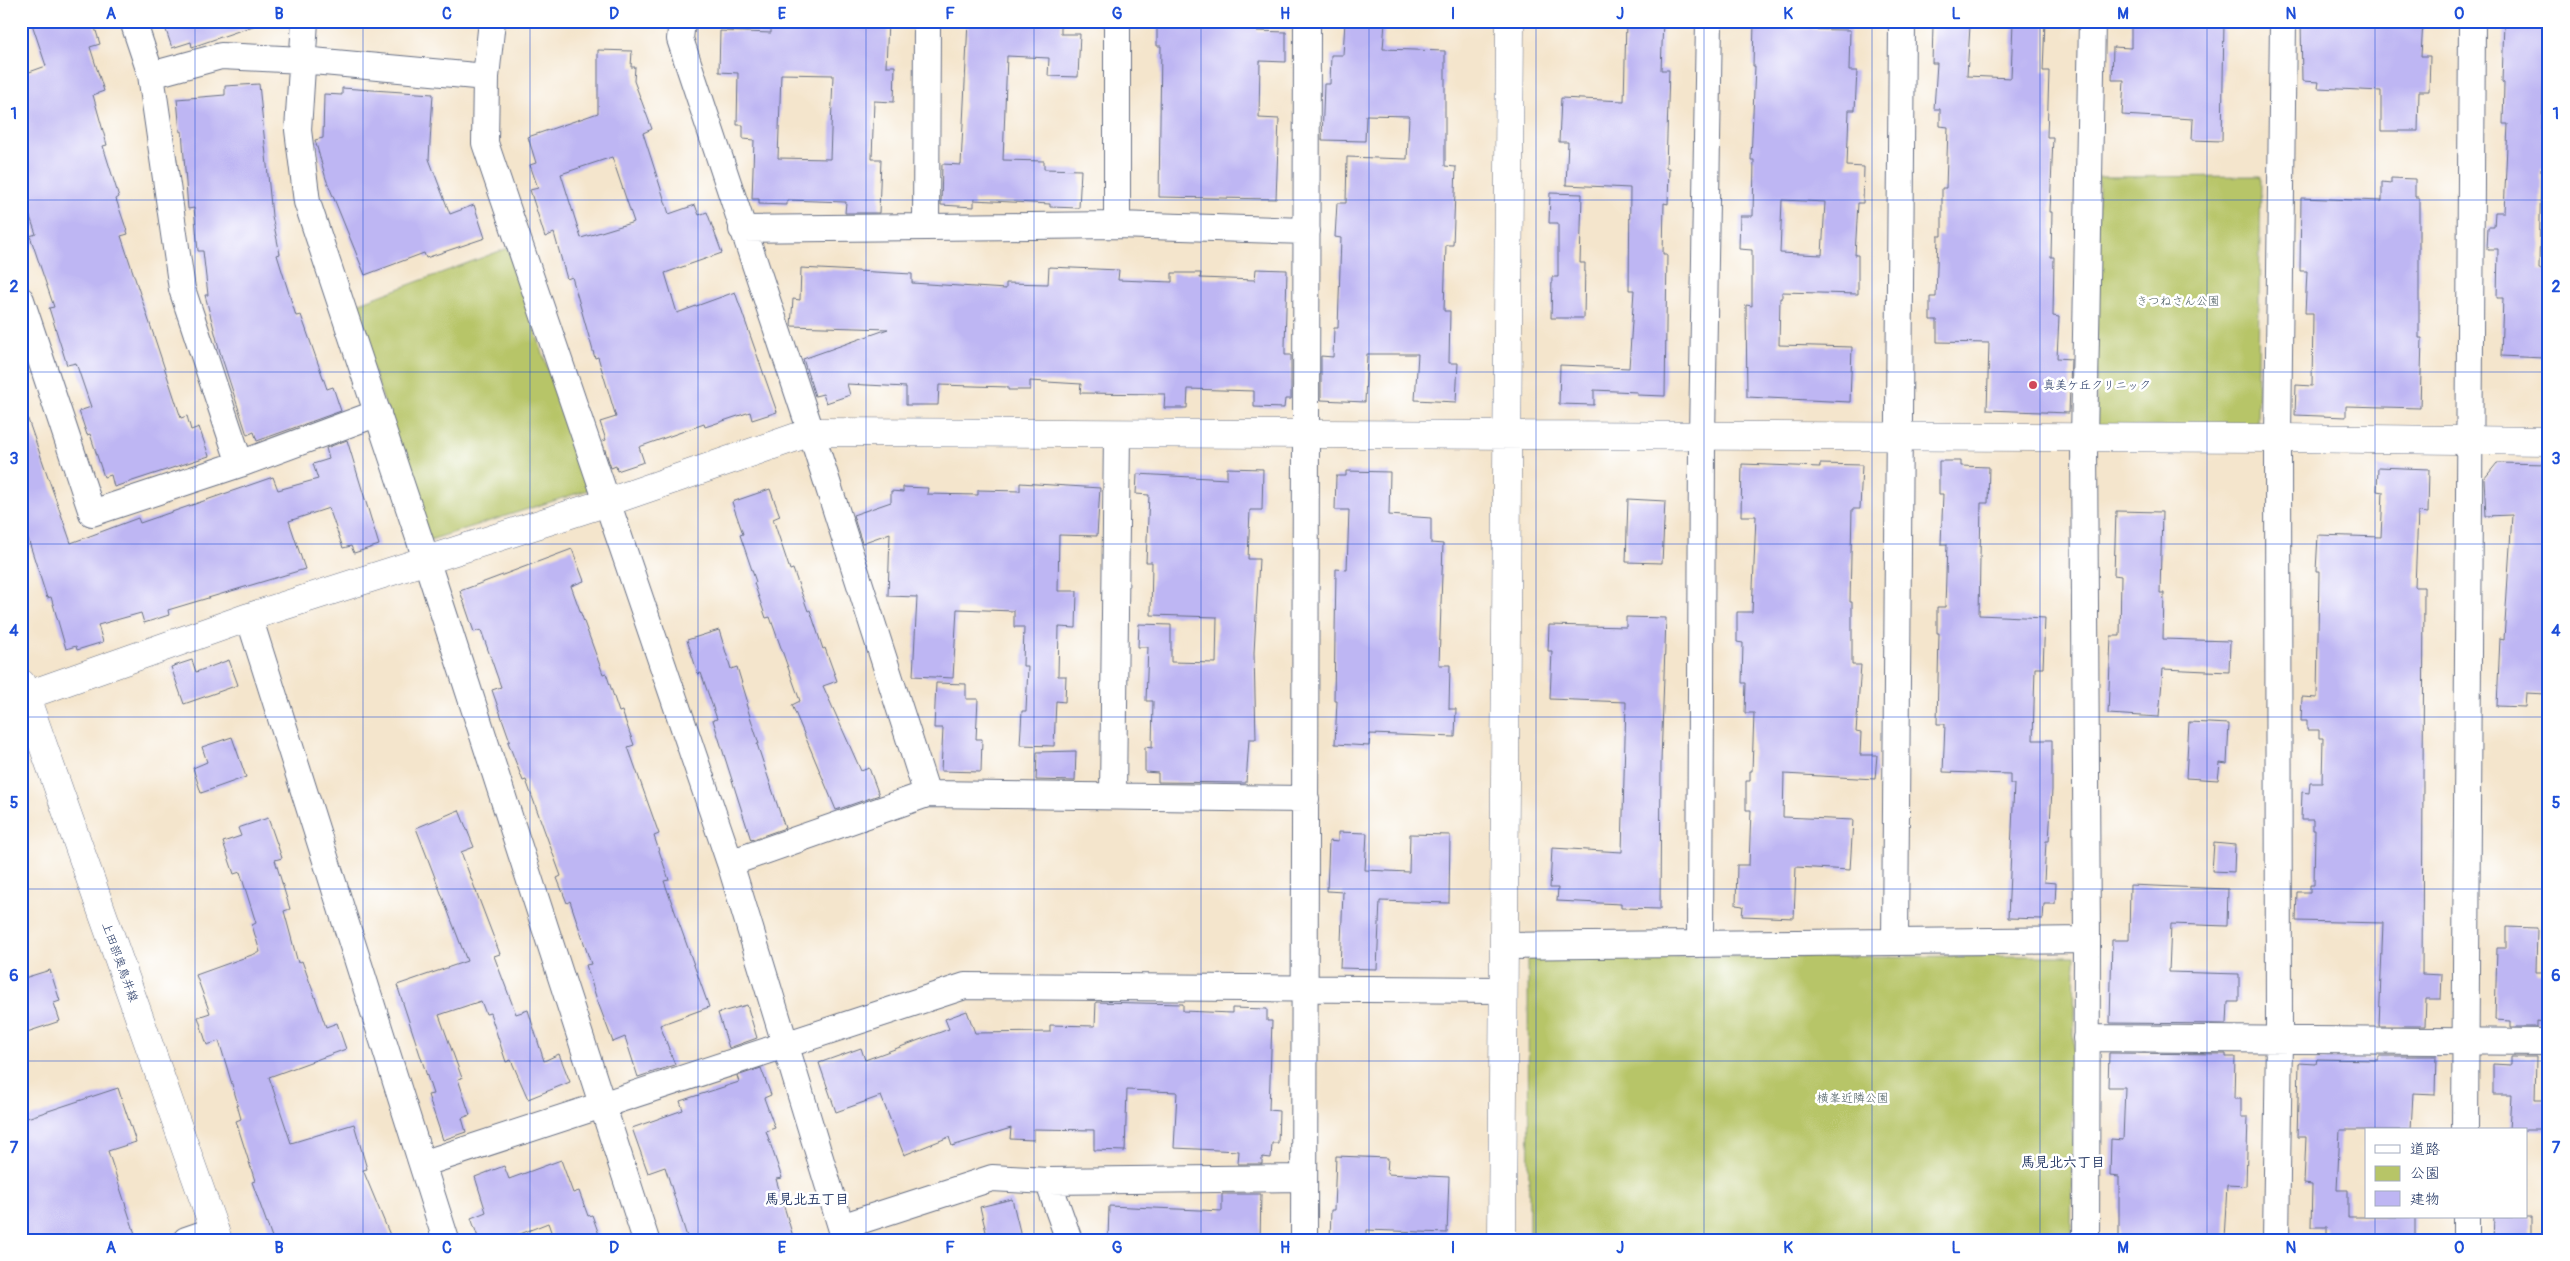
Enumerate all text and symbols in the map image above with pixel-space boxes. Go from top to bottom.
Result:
text: A [106,4,117,24]
text: B [274,4,284,24]
text: C [442,4,452,24]
text: D [609,4,619,24]
text: E [778,4,787,24]
text: F [945,4,955,24]
text: G [1112,4,1123,24]
text: H [1280,4,1290,24]
text: I [1451,4,1455,24]
text: J [1616,4,1624,24]
text: K [1783,4,1793,24]
text: L [1951,4,1961,24]
text: M [2117,4,2129,24]
text: N [2286,4,2297,24]
text: O [2454,4,2464,24]
text: 1 [11,104,17,124]
text: 1 [2553,104,2559,124]
text: 2 [10,277,19,297]
text: 2 [2552,277,2561,297]
park label: きつねさん公園 [2136,294,2220,309]
place label: 真美ケ丘クリニック [2043,378,2151,393]
marker: 真美ケ丘クリニック [2027,379,2039,391]
text: 3 [10,449,19,469]
text: 3 [2552,449,2561,469]
text: 4 [9,621,19,641]
text: 4 [2551,621,2561,641]
text: 5 [10,793,19,813]
text: 5 [2552,793,2561,813]
street label: 上田部奥鳥井線 [98,920,141,1004]
text: 6 [9,966,19,986]
text: 6 [2551,966,2561,986]
park label: 横峯近隣公園 [1817,1091,1889,1106]
legend [2365,1128,2528,1218]
text: 7 [10,1138,19,1158]
text: 7 [2552,1138,2561,1158]
text: 道路 [2410,1140,2440,1159]
district label: 馬見北六丁目 [2021,1154,2105,1171]
text: 公園 [2410,1164,2440,1183]
text: 建物 [2410,1190,2440,1209]
district label: 馬見北五丁目 [765,1191,849,1208]
text: A [106,1238,117,1258]
text: B [274,1238,284,1258]
text: C [442,1238,452,1258]
text: D [609,1238,619,1258]
text: E [778,1238,787,1258]
text: F [945,1238,955,1258]
text: G [1112,1238,1123,1258]
text: H [1280,1238,1290,1258]
text: I [1451,1238,1455,1258]
text: J [1616,1238,1624,1258]
text: K [1783,1238,1793,1258]
text: L [1951,1238,1961,1258]
text: M [2117,1238,2129,1258]
text: N [2286,1238,2297,1258]
text: O [2454,1238,2464,1258]

